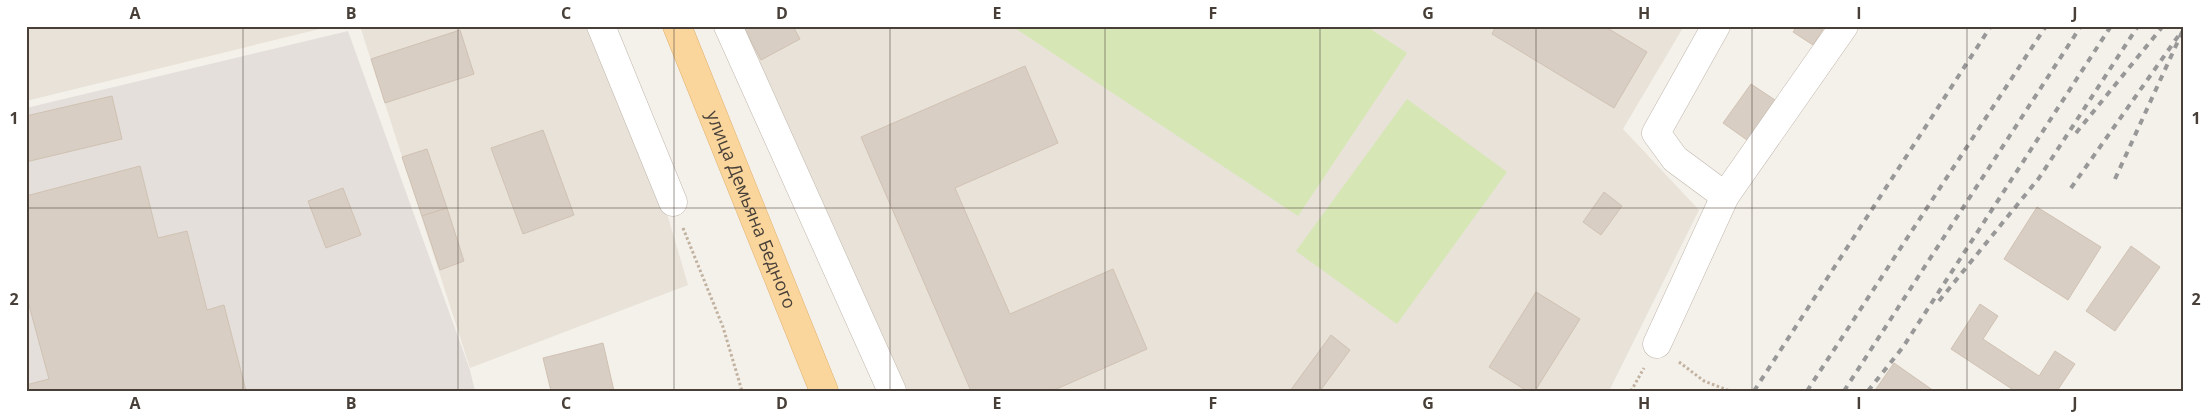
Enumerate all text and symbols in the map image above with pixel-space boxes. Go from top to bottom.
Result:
text: A [129,2,141,24]
text: B [346,2,356,24]
text: C [561,2,571,24]
text: D [776,2,788,24]
text: E [993,2,1002,24]
text: F [1209,2,1217,24]
text: G [1422,2,1434,24]
text: H [1638,2,1650,24]
text: I [1856,2,1862,24]
text: J [2070,2,2078,24]
text: 1 [9,107,19,129]
street label: улица Демьяна Бедного [701,107,803,312]
text: 1 [2191,107,2201,129]
text: 2 [9,288,19,310]
text: 2 [2191,288,2201,310]
text: A [129,392,141,414]
text: B [346,392,356,414]
text: C [561,392,571,414]
text: D [776,392,788,414]
text: E [993,392,1002,414]
text: F [1209,392,1217,414]
text: G [1422,392,1434,414]
text: H [1638,392,1650,414]
text: I [1856,392,1862,414]
text: J [2070,392,2078,414]

